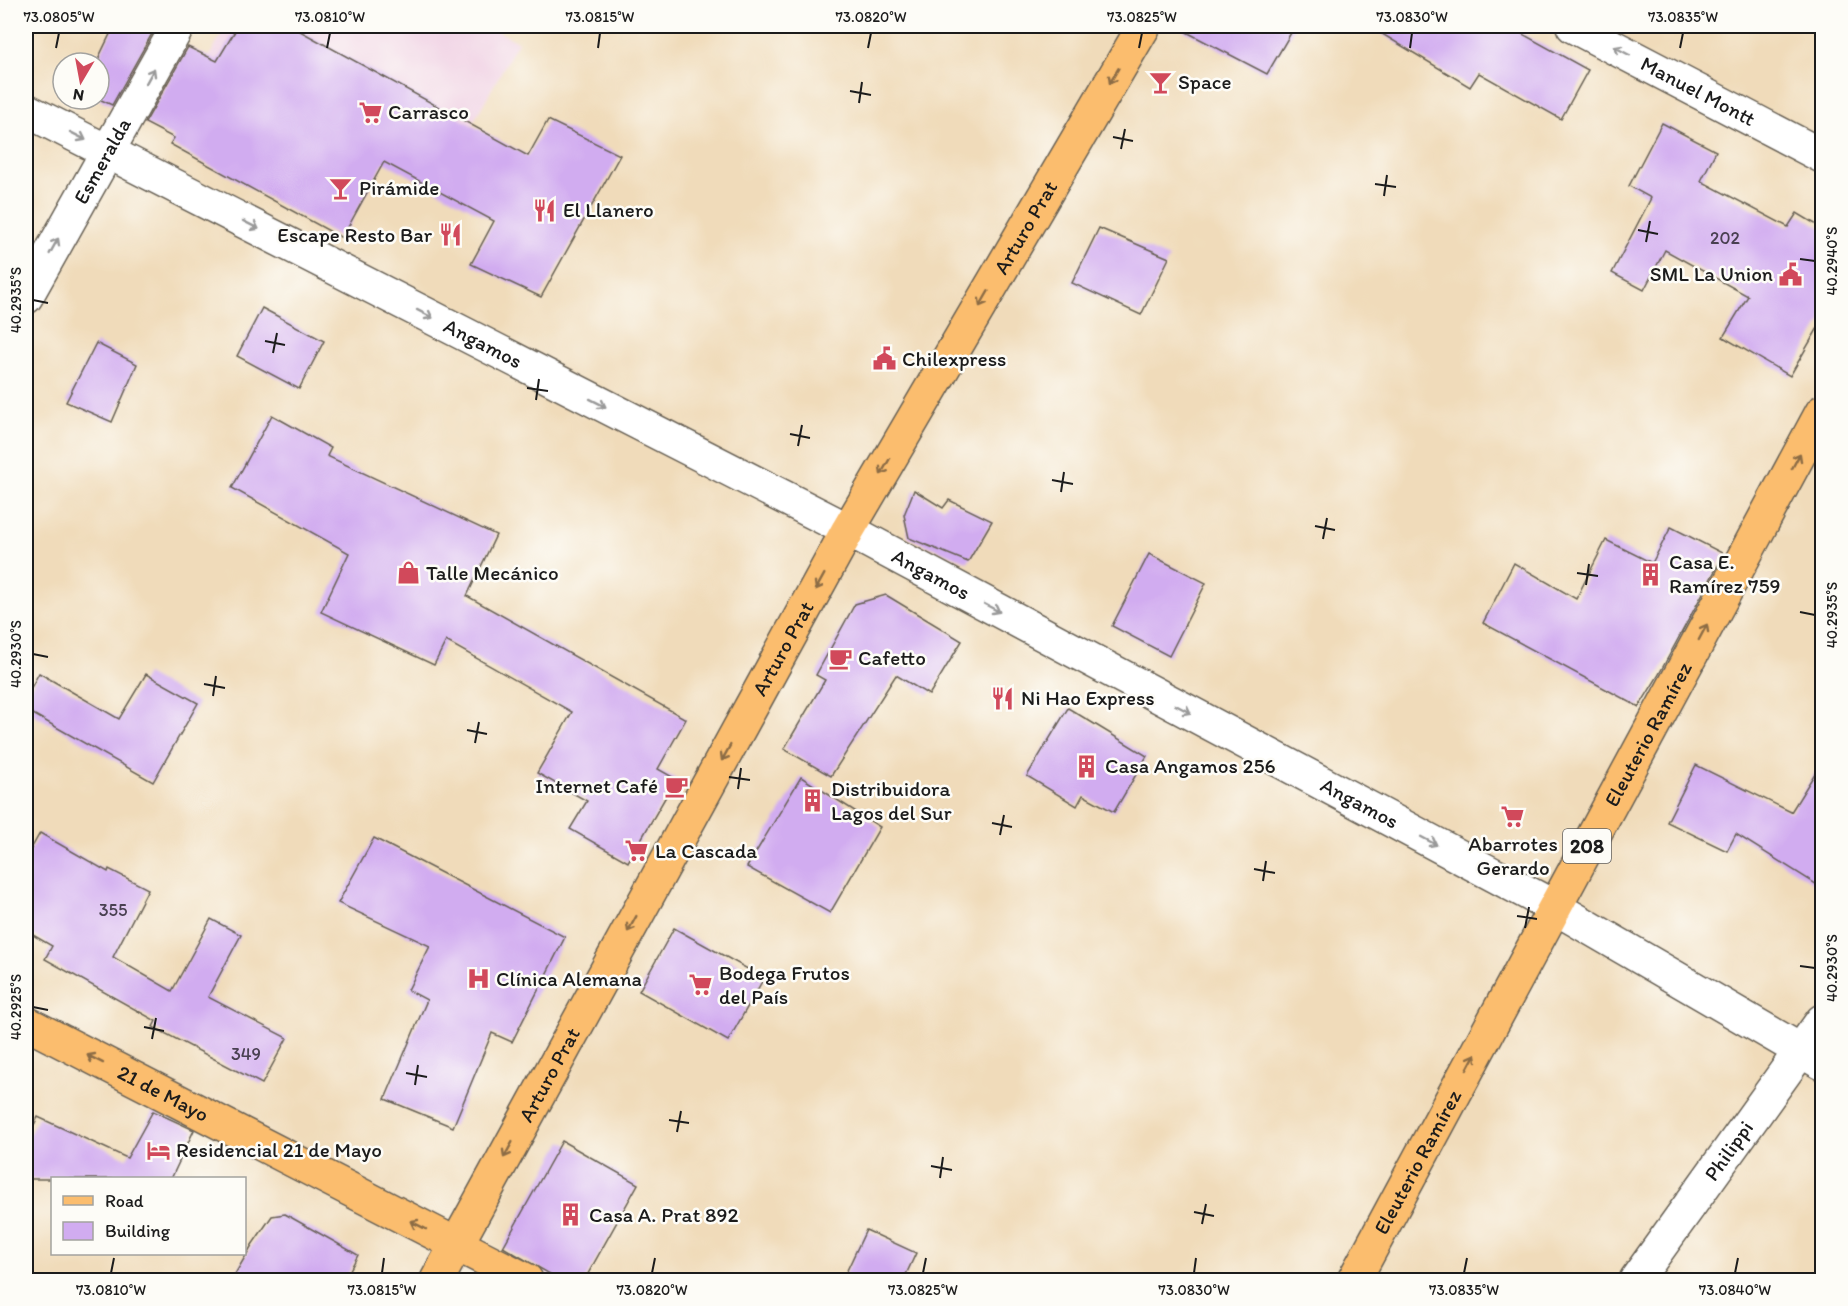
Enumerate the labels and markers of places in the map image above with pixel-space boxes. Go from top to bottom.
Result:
bar icon: Space [1147,69,1173,95]
place label: Space [1178,69,1231,94]
supermarket icon: Carrasco [357,99,383,125]
place label: Carrasco [388,99,469,124]
bar icon: Pirámide [328,175,354,201]
place label: Pirámide [359,175,439,200]
restaurant icon: El Llanero [532,197,558,223]
place label: El Llanero [563,197,654,222]
place label: Escape Resto Bar [277,222,433,247]
restaurant icon: Escape Resto Bar [437,222,463,248]
place label: SML La Union [1650,261,1773,286]
public building icon: SML La Union [1778,261,1804,287]
public building icon: Chilexpress [871,346,897,372]
place label: Chilexpress [902,346,1006,371]
place label: Casa E. Ramírez 759 [1669,549,1780,598]
shop icon: Talle Mecánico [395,560,421,586]
place label: Talle Mecánico [426,560,559,585]
building icon: Casa E. Ramírez 759 [1638,561,1664,587]
cafe icon: Cafetto [827,645,853,671]
place label: Cafetto [858,645,926,670]
restaurant icon: Ni Hao Express [990,685,1016,711]
place label: Ni Hao Express [1021,685,1155,710]
building icon: Casa Angamos 256 [1074,753,1100,779]
place label: Casa Angamos 256 [1105,753,1276,778]
place label: Internet Café [535,773,658,798]
cafe icon: Internet Café [663,773,689,799]
place label: Distribuidora Lagos del Sur [831,776,952,825]
building icon: Distribuidora Lagos del Sur [800,788,826,814]
supermarket icon: Abarrotes Gerardo [1500,803,1526,829]
place label: Abarrotes Gerardo [1468,831,1558,880]
supermarket icon: La Cascada [624,838,650,864]
place label: La Cascada [655,838,757,863]
place label: Bodega Frutos del País [719,960,850,1009]
hospital icon: Clínica Alemana [465,966,491,992]
place label: Clínica Alemana [496,966,642,991]
supermarket icon: Bodega Frutos del País [688,972,714,998]
hotel icon: Residencial 21 de Mayo [145,1137,171,1163]
place label: Residencial 21 de Mayo [176,1137,382,1162]
building icon: Casa A. Prat 892 [558,1202,584,1228]
place label: Casa A. Prat 892 [589,1202,739,1227]

